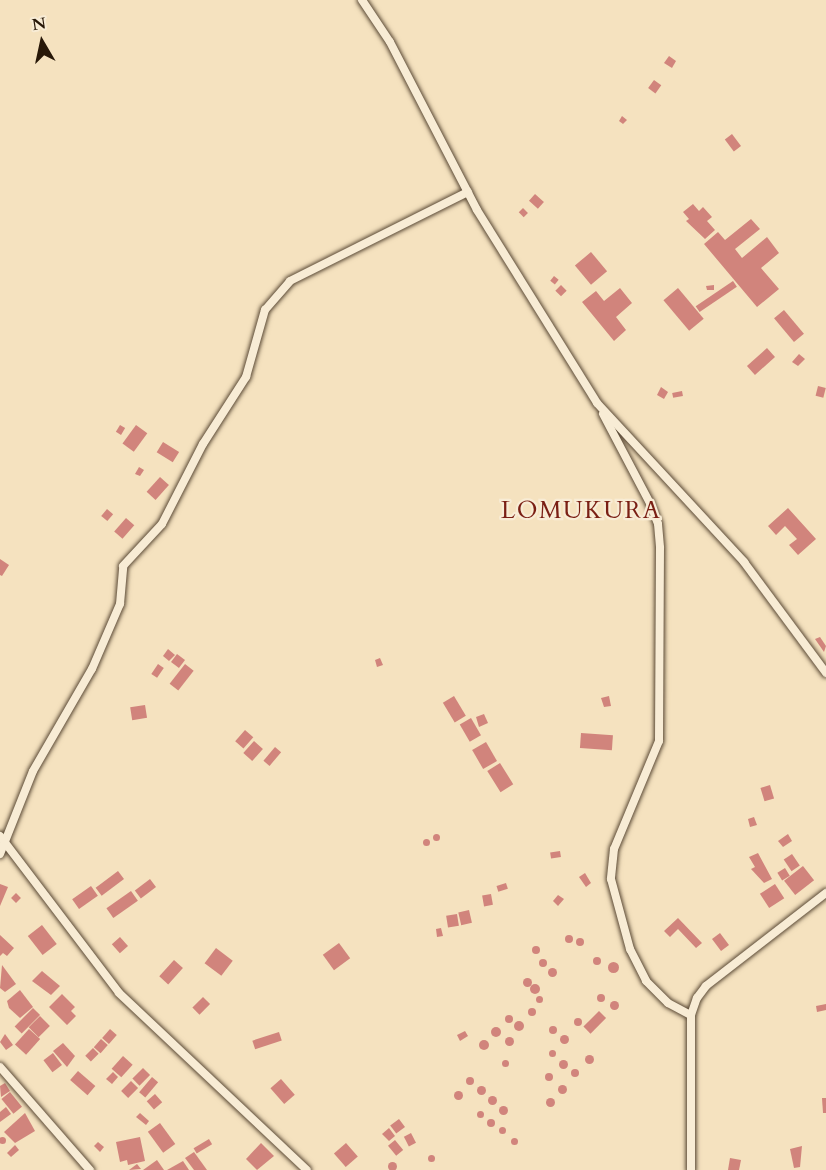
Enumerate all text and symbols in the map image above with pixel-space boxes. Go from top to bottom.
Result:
north arrow [12,12,72,72]
text: N [31,12,48,36]
district label: LOMUKURA [501,497,661,525]

